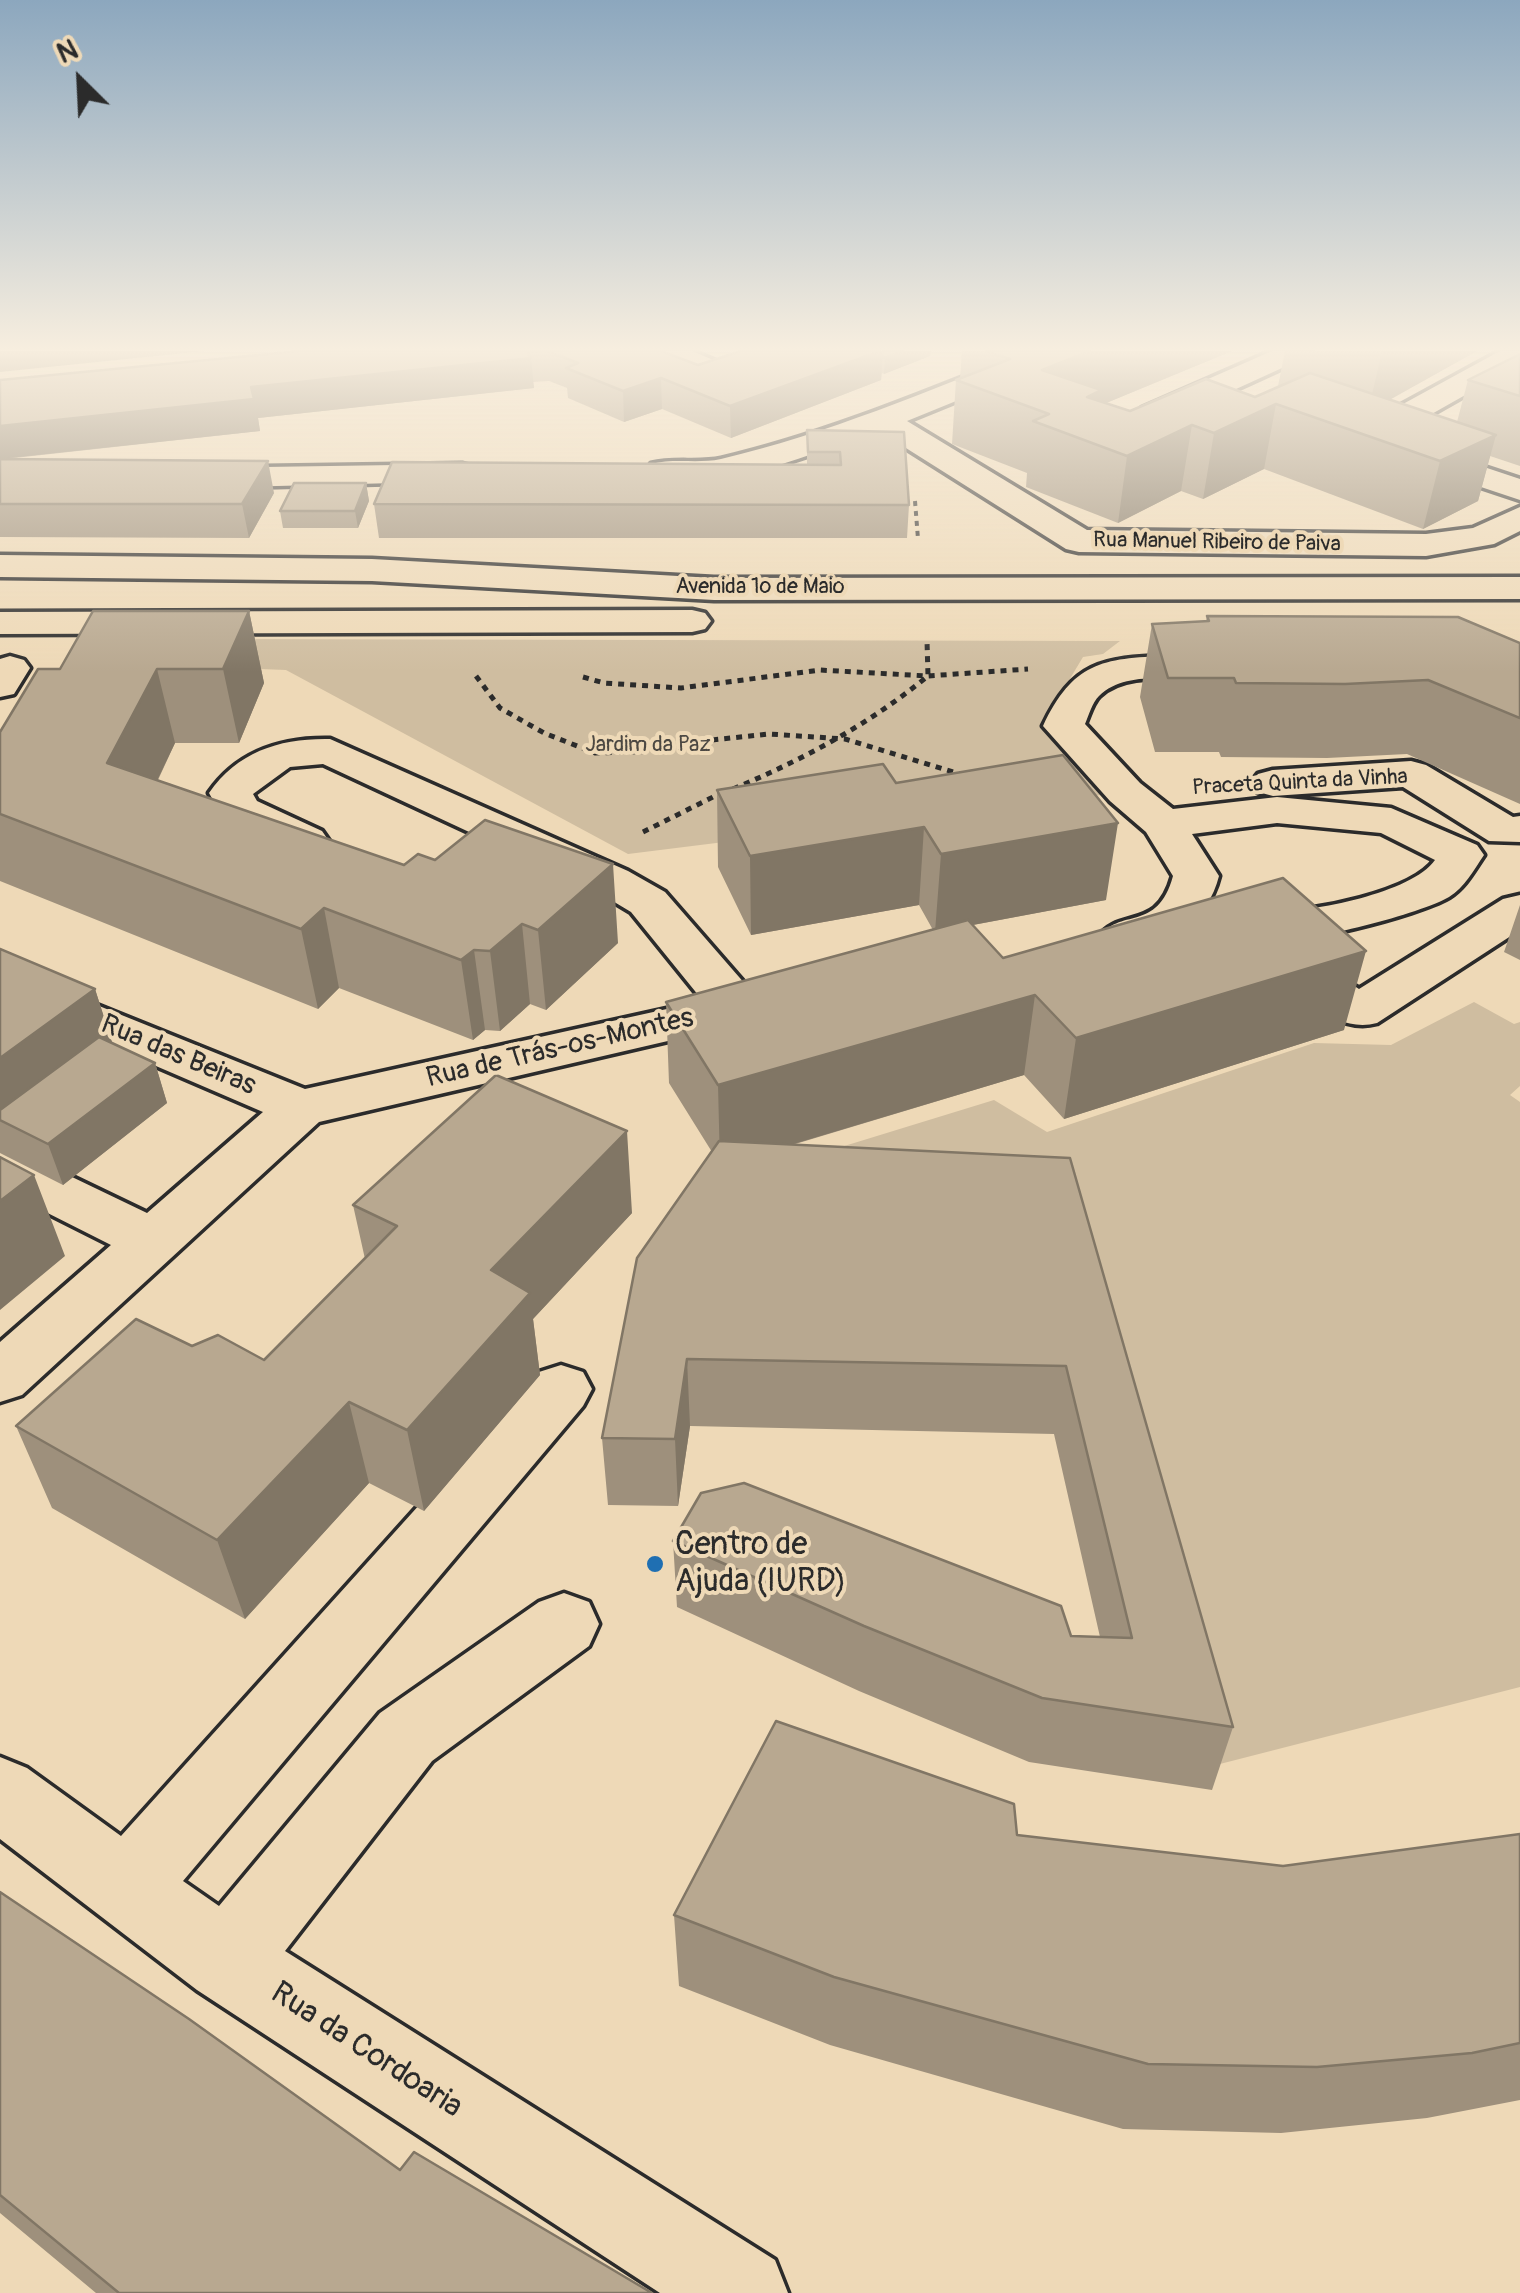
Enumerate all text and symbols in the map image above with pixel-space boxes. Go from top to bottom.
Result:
north arrow [30,30,130,130]
text: N [52,32,83,72]
street label: Rua Manuel Ribeiro de Paiva [1093,528,1341,558]
street label: Avenida 1º de Maio [675,574,845,600]
park label: Jardim da Paz [585,732,711,758]
street label: Praceta Quinta da Vinha [1192,764,1408,802]
street label: Rua de Trás-os-Montes [423,1002,697,1096]
street label: Rua das Beiras [96,1008,260,1104]
place label: Centro de Ajuda (IURD) [675,1527,846,1602]
marker: Centro de Ajuda (IURD) [644,1553,666,1575]
street label: Rua da Cordoaria [263,1975,469,2127]

